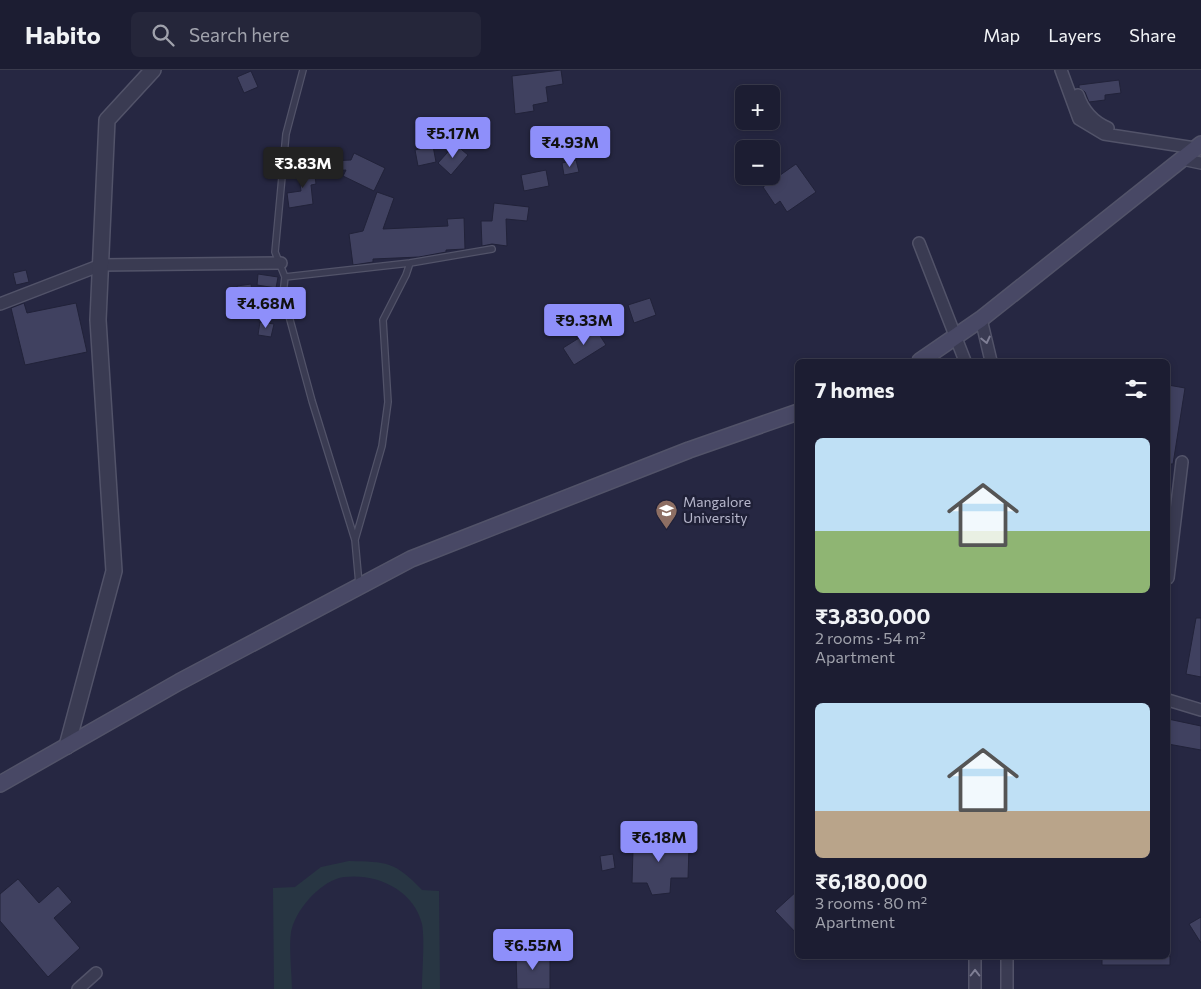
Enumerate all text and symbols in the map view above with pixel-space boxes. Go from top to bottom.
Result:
search box [131,12,481,57]
text: Habito [25,20,101,49]
icon: search [149,21,177,49]
text: Search here [189,23,289,46]
text: Map [983,24,1020,46]
text: Layers [1048,24,1101,46]
text: Share [1129,24,1176,46]
map controls [735,85,780,185]
button: + [735,85,780,130]
pin: ₹5.17M [412,116,494,159]
text: ₹5.17M [426,123,480,142]
pin: ₹4.93M [529,126,611,168]
text: ₹4.93M [541,132,599,151]
button: − [735,140,780,185]
pin: ₹3.83M [262,146,344,189]
text: ₹3.83M [274,153,332,172]
pin: ₹4.68M [225,286,307,329]
text: ₹4.68M [237,293,295,312]
pin: ₹9.33M [543,304,625,346]
text: ₹9.33M [555,310,613,329]
one-way arrow [980,335,991,344]
icon: filters [1122,375,1150,403]
text: 7 homes [815,377,894,402]
icon: home [938,470,1028,560]
place label: Mangalore University [683,493,751,526]
school or university icon: Mangalore University [655,498,679,529]
text: ₹3,830,000 [815,603,930,628]
text: 2 rooms · 54 m² [815,628,926,647]
text: Apartment [815,647,895,666]
icon: home [938,735,1028,825]
pin: ₹6.18M [618,820,700,863]
text: ₹6.18M [631,827,687,846]
text: ₹6,180,000 [815,868,927,893]
text: 3 rooms · 80 m² [815,893,927,912]
text: Apartment [815,912,895,931]
pin: ₹6.55M [492,928,574,971]
text: ₹6.55M [504,935,562,954]
one-way arrow [970,968,980,976]

